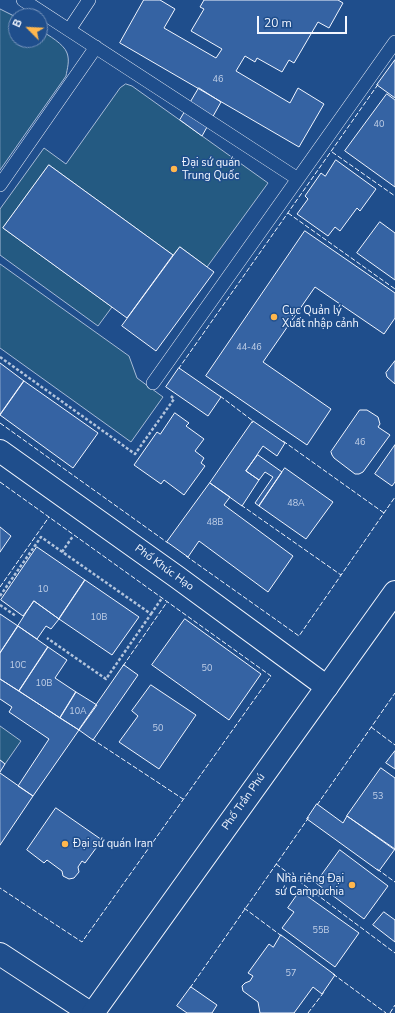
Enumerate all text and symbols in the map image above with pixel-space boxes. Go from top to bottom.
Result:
north arrow [8,8,48,48]
scale bar [259,8,349,34]
text: 20 m [264,15,292,31]
text: B [9,17,26,30]
house number: 46 [213,75,223,85]
house number: 40 [374,120,384,130]
place label: Đại sứ quán Trung Quốc [182,156,240,182]
marker: Đại sứ quán Trung Quốc [169,164,179,174]
place label: Cục Quản lý Xuất nhập cảnh [282,304,359,330]
marker: Cục Quản lý Xuất nhập cảnh [269,312,279,322]
house number: 44-46 [236,343,262,353]
house number: 46 [355,438,365,448]
house number: 48A [287,499,305,509]
house number: 48B [207,518,223,528]
street label: Phố Khúc Hạo [132,542,196,594]
house number: 10 [38,585,48,595]
house number: 10B [91,613,107,623]
house number: 10C [10,661,26,671]
house number: 50 [202,664,212,674]
house number: 10B [36,679,52,689]
house number: 10A [69,707,87,717]
house number: 50 [153,724,163,734]
street label: Phố Trần Phú [220,771,268,833]
house number: 53 [373,792,383,802]
place label: Đại sứ quán Iran [73,837,153,851]
marker: Đại sứ quán Iran [60,839,70,849]
place label: Nhà riêng Đại sứ Campuchia [275,872,344,898]
marker: Nhà riêng Đại sứ Campuchia [347,880,357,890]
house number: 55B [313,926,329,936]
house number: 57 [286,969,296,979]

